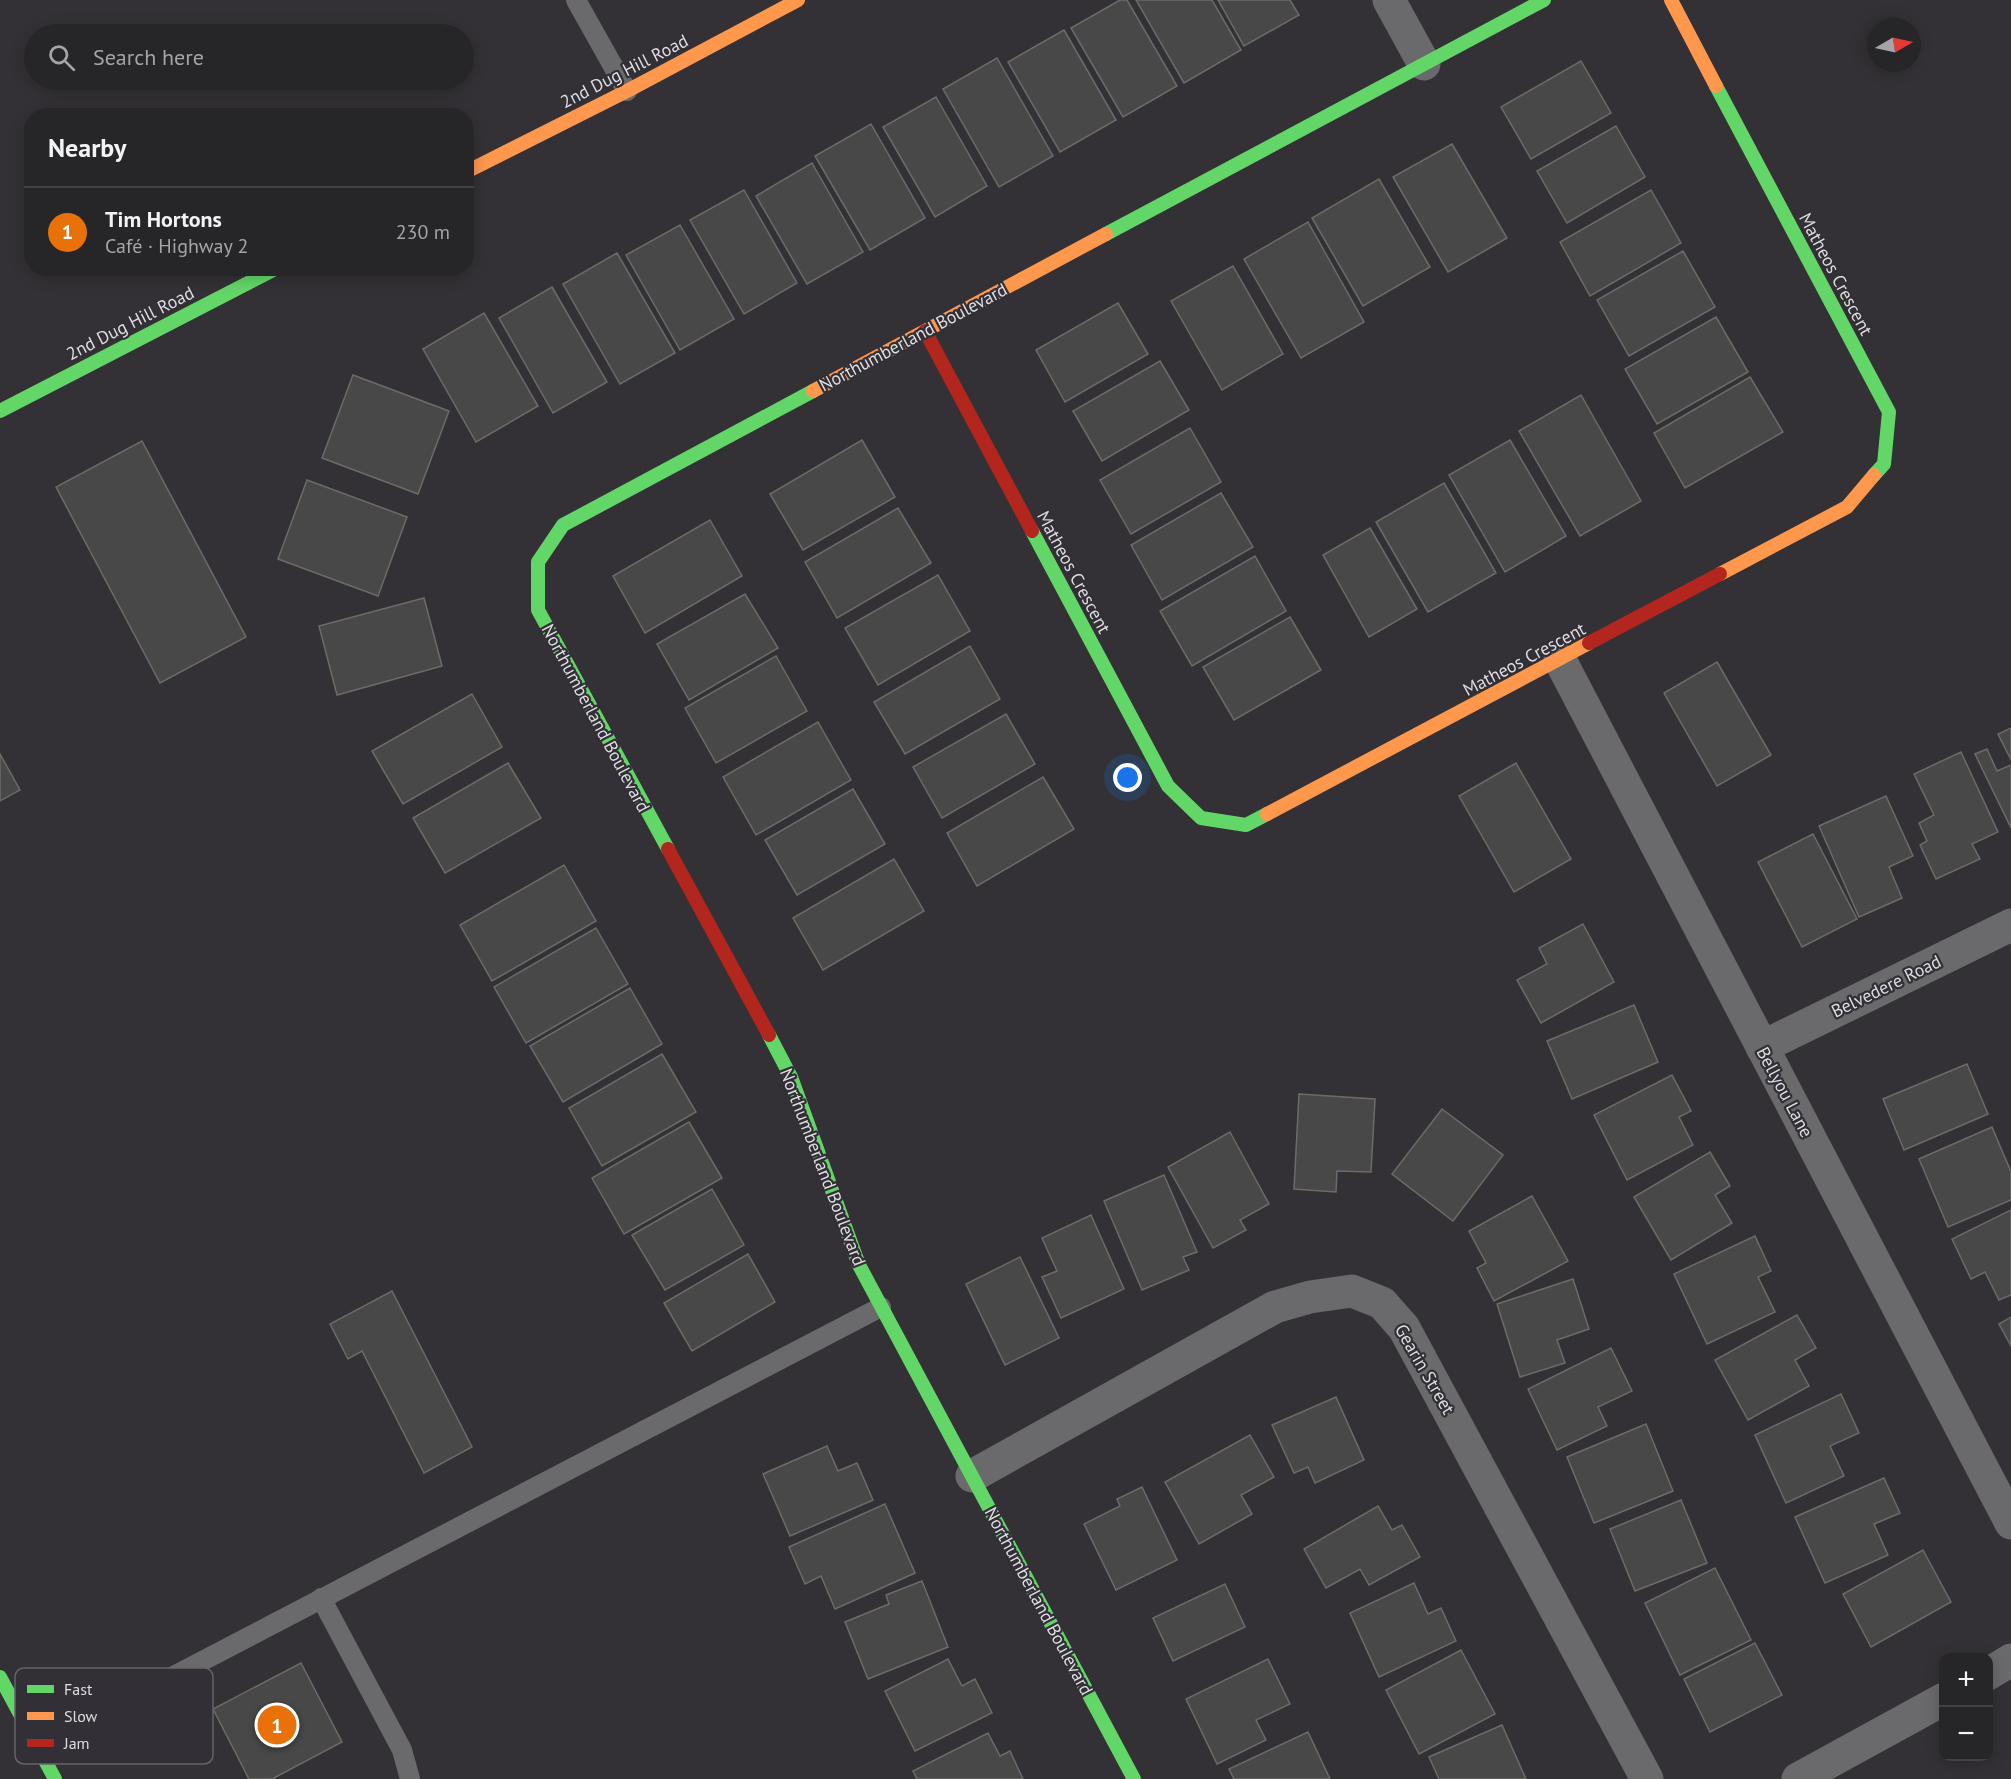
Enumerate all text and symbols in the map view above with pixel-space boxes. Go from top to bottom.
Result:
north arrow [1867,18,1921,72]
search box [24,24,474,90]
street label: 2nd Dug Hill Road [556,29,692,113]
icon: search [45,41,78,74]
text: Search here [93,43,204,71]
text: Nearby [48,131,126,164]
text: Tim Hortons [105,205,222,233]
street label: Matheos Crescent [1794,209,1878,339]
text: 1 [62,219,73,245]
text: 230 m [396,219,450,245]
text: Café · Highway 2 [105,233,248,259]
street label: Northumberland Boulevard [815,278,1011,396]
street label: 2nd Dug Hill Road [62,281,198,365]
street label: Matheos Crescent [1032,507,1116,637]
street label: Matheos Crescent [1459,617,1589,701]
street label: Northumberland Boulevard [537,620,655,816]
your location [1113,763,1142,792]
street label: Belvedere Road [1827,949,1945,1023]
street label: Bellyou Lane [1752,1043,1818,1141]
street label: Northumberland Boulevard [775,1065,871,1269]
street label: Gearin Street [1390,1320,1460,1418]
street label: Northumberland Boulevard [980,1503,1098,1699]
map controls [1939,1653,1993,1761]
button: + [1939,1653,1993,1707]
legend [15,1668,213,1764]
text: Fast [64,1679,93,1699]
pin: 1 [258,1702,296,1748]
text: Slow [64,1706,98,1726]
button: − [1939,1707,1993,1761]
text: Jam [63,1733,90,1753]

